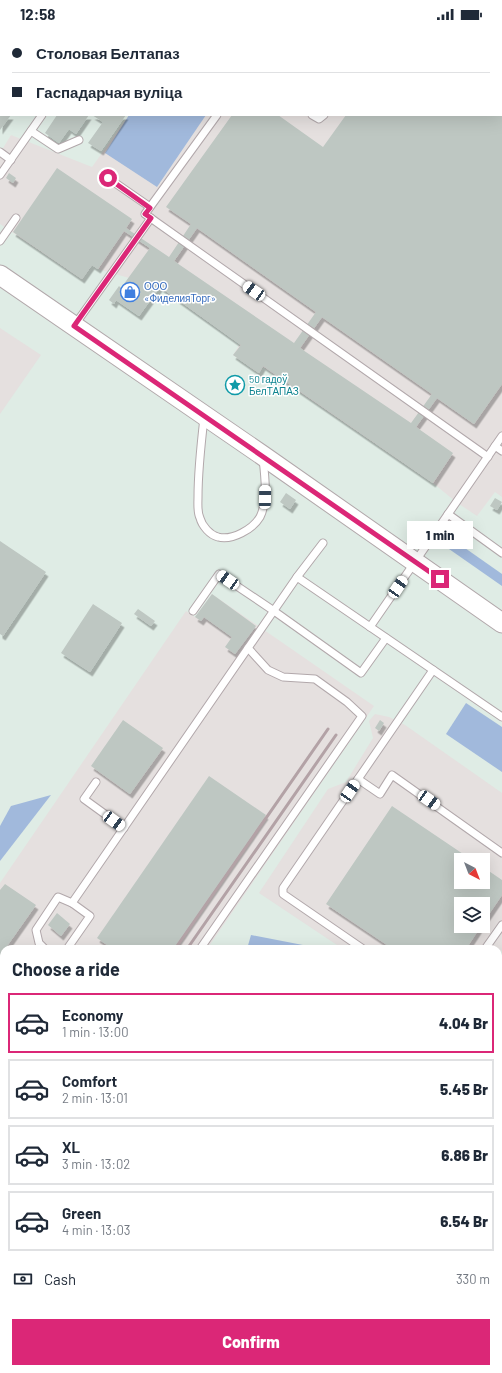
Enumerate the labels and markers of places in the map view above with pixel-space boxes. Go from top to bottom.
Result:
place label: ООО «ФиделияТорг» [144,280,216,304]
shop icon: ООО «ФиделияТорг» [119,281,141,303]
place label: 50 гадоў БелТАПАЗ [249,373,299,397]
place icon: 50 гадоў БелТАПАЗ [224,374,246,396]

